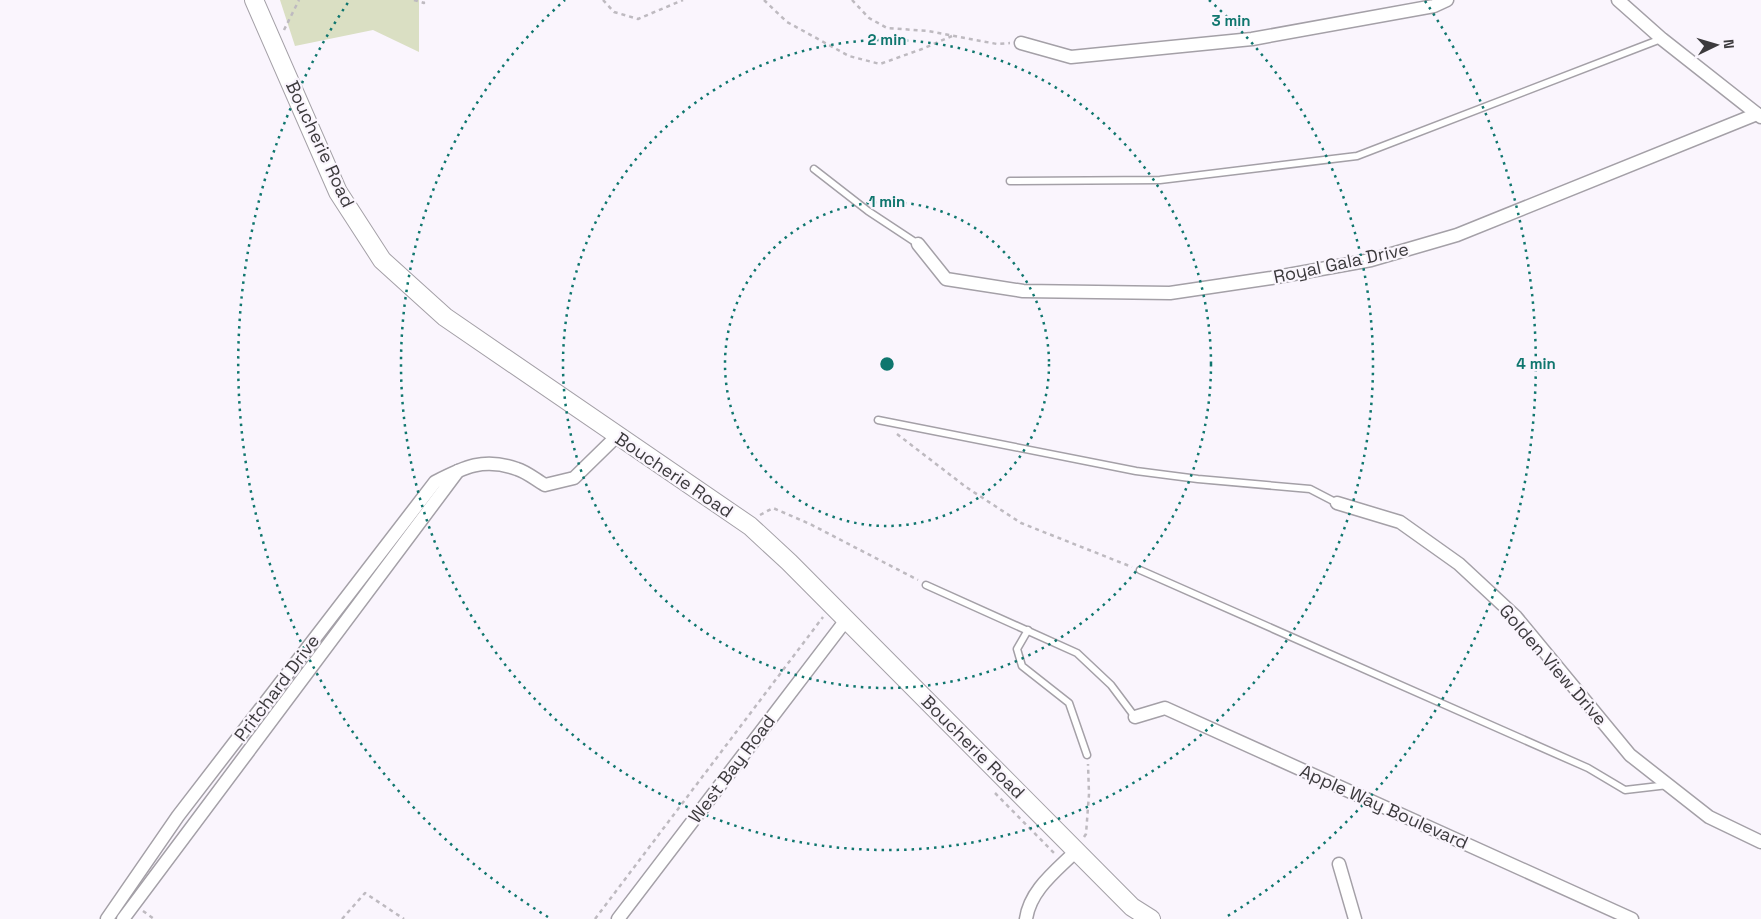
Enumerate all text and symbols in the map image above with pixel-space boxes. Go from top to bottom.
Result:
text: 3 min [1212,11,1250,30]
north arrow [1691,20,1741,70]
text: 2 min [868,30,906,49]
text: N [1720,38,1738,49]
street label: Boucherie Road [281,77,360,211]
text: 1 min [869,192,905,211]
street label: Royal Gala Drive [1271,237,1411,288]
text: 4 min [1516,354,1556,373]
centre of rings [878,355,896,373]
street label: Boucherie Road [611,427,738,522]
street label: Golden View Drive [1494,599,1612,730]
street label: Pritchard Drive [229,630,324,746]
street label: Boucherie Road [917,690,1030,803]
street label: West Bay Road [683,710,780,828]
street label: Apple Way Boulevard [1296,759,1472,854]

